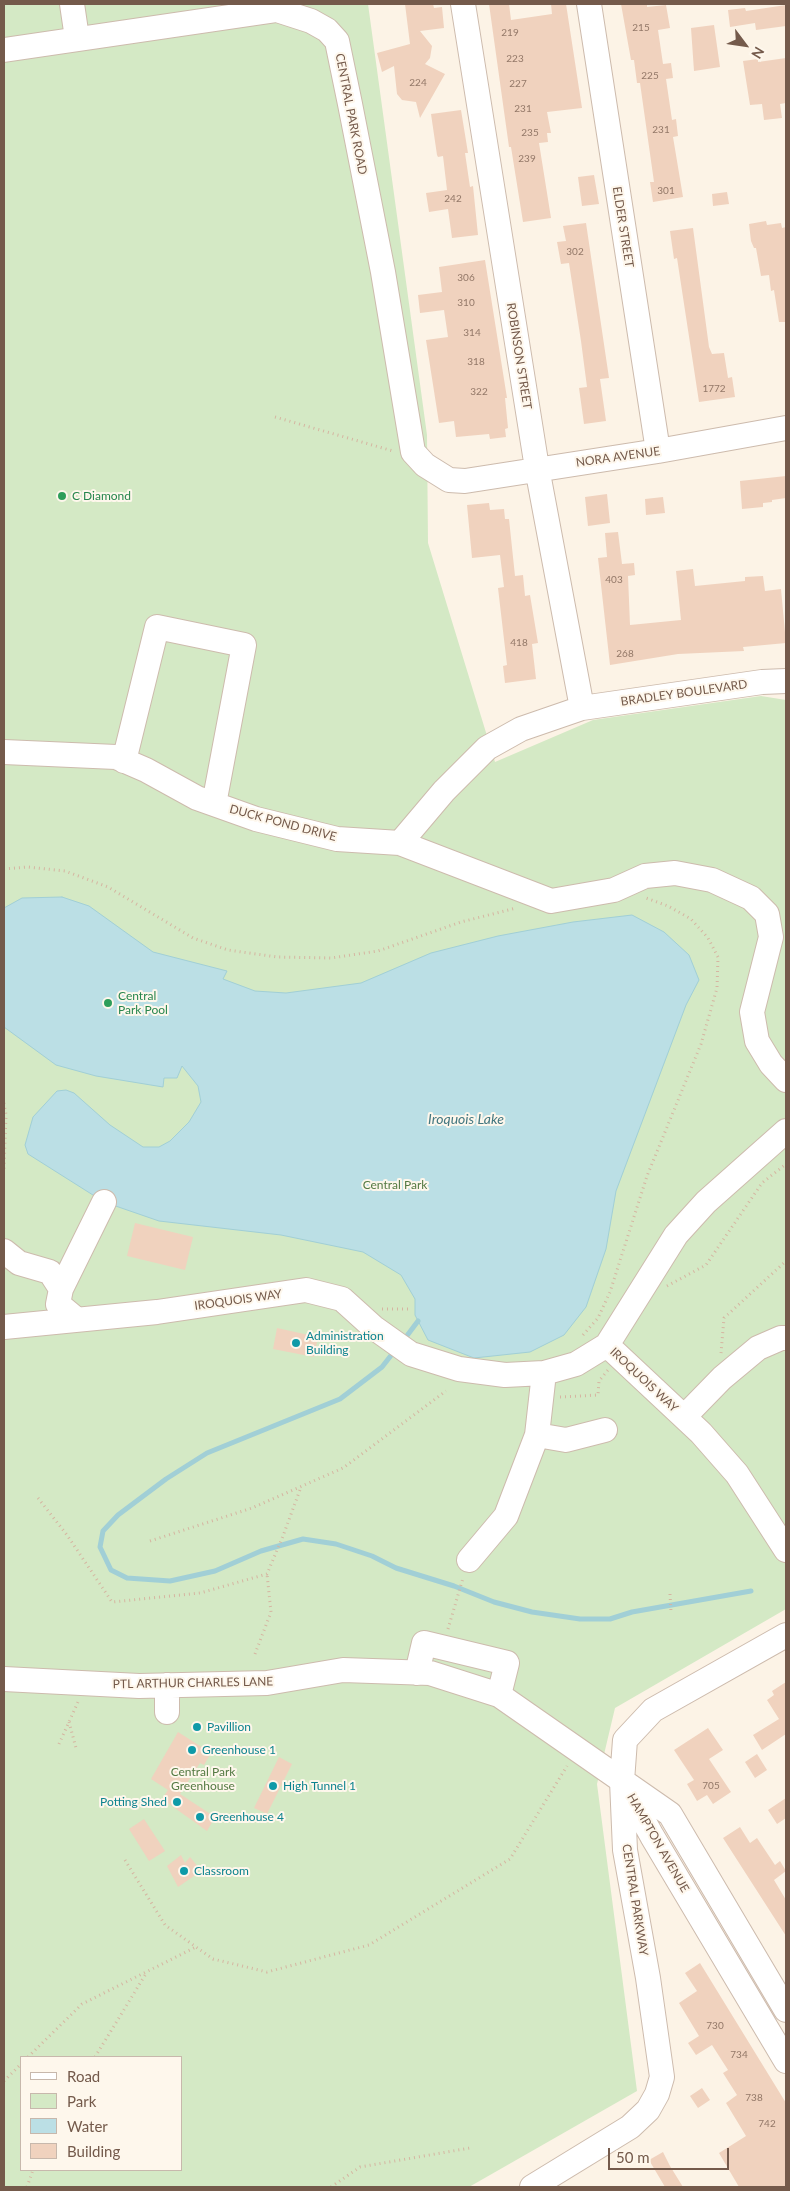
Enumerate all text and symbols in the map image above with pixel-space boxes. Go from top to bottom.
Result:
north arrow [720,20,770,70]
house number: 215 [632,22,650,34]
house number: 219 [501,27,519,39]
text: N [748,44,768,62]
street label: CENTRAL PARK ROAD [332,52,370,176]
house number: 223 [506,53,524,65]
house number: 225 [641,70,659,82]
house number: 224 [409,77,427,89]
house number: 227 [509,78,527,90]
house number: 231 [514,103,532,115]
house number: 231 [652,124,670,136]
house number: 235 [521,127,539,139]
house number: 239 [518,153,536,165]
street label: ELDER STREET [609,185,637,269]
house number: 301 [657,185,675,197]
house number: 242 [444,193,462,205]
house number: 302 [566,246,584,258]
house number: 306 [457,272,475,284]
house number: 310 [457,297,475,309]
street label: ROBINSON STREET [503,302,535,410]
house number: 314 [463,327,481,339]
house number: 318 [467,356,485,368]
house number: 1772 [702,383,726,395]
house number: 322 [470,386,488,398]
street label: NORA AVENUE [575,444,661,470]
place label: C Diamond [72,489,131,503]
marker: C Diamond [56,490,68,502]
house number: 403 [605,574,623,586]
house number: 418 [510,637,528,649]
house number: 268 [616,648,634,660]
street label: BRADLEY BOULEVARD [620,677,748,709]
street label: DUCK POND DRIVE [228,802,338,844]
place label: Central Park Pool [118,989,168,1017]
marker: Central Park Pool [102,997,114,1009]
water label: Iroquois Lake [428,1111,504,1127]
park label: Central Park [363,1178,427,1192]
street label: IROQUOIS WAY [193,1287,283,1313]
place label: Administration Building [306,1329,384,1357]
marker: Administration Building [290,1337,302,1349]
street label: IROQUOIS WAY [607,1345,681,1415]
street label: PTL ARTHUR CHARLES LANE [113,1674,273,1692]
place label: Pavillion [207,1720,251,1734]
marker: Pavillion [191,1721,203,1733]
place label: Greenhouse 1 [202,1743,276,1757]
marker: Greenhouse 1 [186,1744,198,1756]
park label: Central Park Greenhouse [171,1765,235,1793]
place label: High Tunnel 1 [283,1779,356,1793]
marker: High Tunnel 1 [267,1780,279,1792]
house number: 705 [702,1780,720,1792]
street label: HAMPTON AVENUE [624,1791,692,1895]
place label: Potting Shed [100,1795,167,1809]
marker: Potting Shed [171,1796,183,1808]
place label: Greenhouse 4 [210,1810,284,1824]
marker: Greenhouse 4 [194,1811,206,1823]
street label: CENTRAL PARKWAY [619,1843,651,1957]
place label: Classroom [194,1864,249,1878]
marker: Classroom [178,1865,190,1877]
house number: 730 [706,2020,724,2032]
house number: 734 [730,2049,748,2061]
legend [20,2056,182,2171]
text: Road [67,2067,100,2085]
text: Park [67,2092,96,2110]
house number: 738 [745,2092,763,2104]
text: Water [67,2117,108,2135]
house number: 742 [758,2118,776,2130]
scale bar [610,2138,731,2170]
text: Building [67,2142,120,2160]
text: 50 m [616,2148,650,2166]

